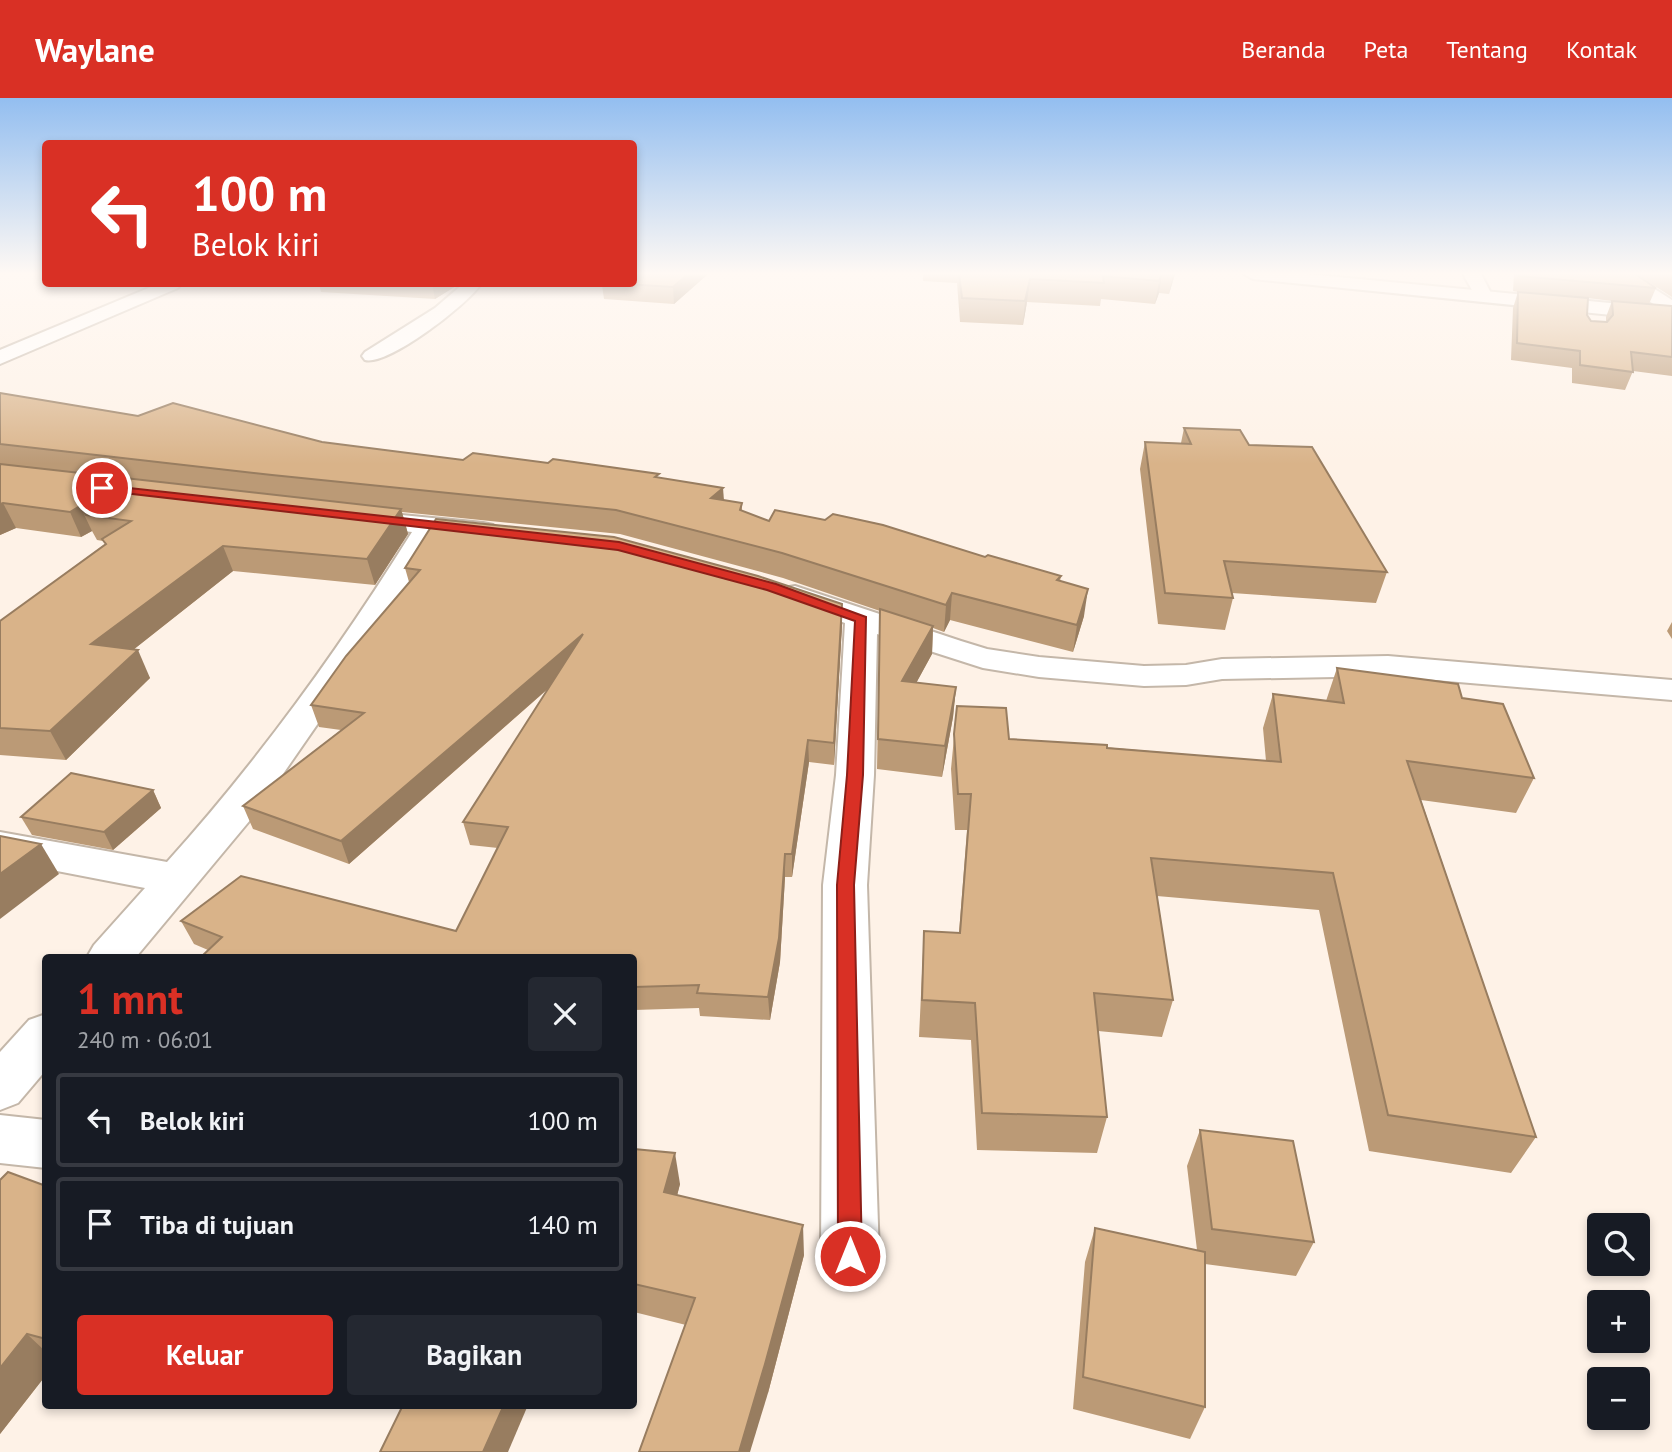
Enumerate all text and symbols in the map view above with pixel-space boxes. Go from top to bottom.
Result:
text: Waylane [35,28,155,71]
text: Beranda [1241,34,1326,65]
text: Peta [1364,34,1408,65]
text: Tentang [1446,34,1528,65]
text: Kontak [1566,34,1637,65]
text: 100 m [192,161,327,225]
icon: left [77,168,168,259]
text: Belok kiri [192,223,320,265]
pin [72,458,132,518]
icon: arrive [83,469,121,507]
text: 1 mnt [77,971,183,1026]
button: close [528,977,602,1051]
text: 240 m · 06:01 [77,1025,213,1054]
icon: left [81,1101,119,1139]
text: Belok kiri [140,1104,245,1137]
text: 100 m [527,1104,598,1137]
icon: arrive [81,1205,119,1243]
text: Tiba di tujuan [140,1208,294,1241]
text: 140 m [527,1208,598,1241]
map controls [1587,1213,1650,1430]
button: search [1587,1213,1650,1276]
position arrow [813,1219,887,1293]
button: + [1587,1290,1650,1353]
button: Keluar [77,1315,333,1395]
button: Bagikan [347,1315,602,1395]
button: − [1587,1367,1650,1430]

